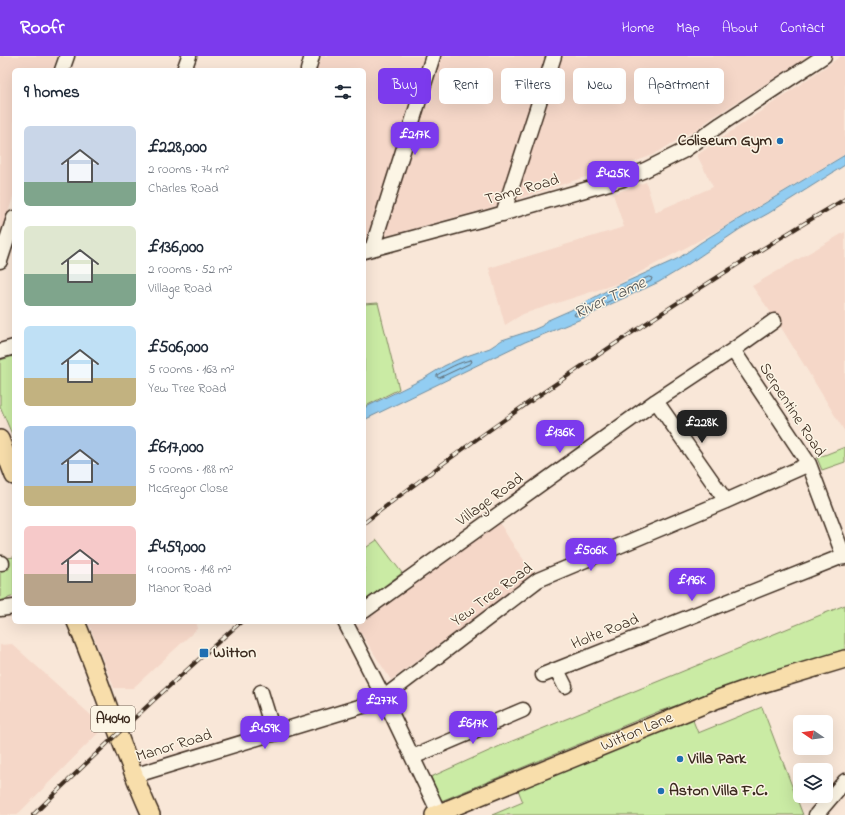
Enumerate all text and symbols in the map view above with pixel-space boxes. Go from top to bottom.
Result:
text: Roofr [20,15,64,42]
text: Home [622,18,654,39]
text: Map [676,18,700,39]
text: About [722,18,758,39]
text: Contact [780,18,825,39]
chip: Buy [378,68,431,104]
chip: Rent [439,68,493,104]
chip: Filters [501,68,565,104]
chip: New [573,68,626,104]
chip: Apartment [634,68,724,104]
text: 9 homes [24,80,80,105]
icon: filters [332,81,354,103]
pin: £217K [387,122,443,156]
text: £217K [400,125,430,144]
place label: Coliseum Gym [678,129,773,154]
text: £228,000 [148,135,207,160]
marker: Coliseum Gym [775,136,785,146]
icon: home [56,142,104,190]
text: 2 rooms · 74 m² [148,160,229,179]
pin: £425K [585,161,641,195]
text: £425K [596,164,630,183]
street label: Tame Road [482,168,562,212]
text: Charles Road [148,179,219,198]
text: £136,000 [148,235,204,260]
icon: home [56,242,104,290]
text: 2 rooms · 52 m² [148,260,232,279]
water label: River Tame [570,270,651,325]
text: Village Road [148,279,212,298]
text: £506,000 [148,335,208,360]
icon: home [56,342,104,390]
street label: Serpentine Road [752,358,832,462]
text: 5 rooms · 163 m² [148,360,235,379]
text: Yew Tree Road [148,379,226,398]
pin: £228K [674,410,730,444]
text: £228K [686,413,718,432]
pin: £136K [532,420,588,454]
text: £136K [545,423,575,442]
text: £617,000 [148,435,204,460]
icon: home [56,442,104,490]
text: 5 rooms · 188 m² [148,460,233,479]
street label: Village Road [450,467,529,533]
text: McGregor Close [148,479,228,498]
text: £459,000 [148,535,206,560]
pin: £506K [563,538,619,572]
text: £506K [574,541,608,560]
icon: home [56,542,104,590]
street label: Yew Tree Road [446,557,538,633]
text: 4 rooms · 148 m² [148,560,232,579]
pin: £196K [664,568,720,602]
text: £196K [678,571,706,590]
text: Manor Road [148,579,212,598]
street label: Holte Road [568,608,642,656]
place label: Witton [213,641,256,665]
marker: Witton [198,647,210,659]
pin: £277K [354,688,410,722]
text: £277K [366,691,398,710]
road number: A4040 [91,706,135,732]
street label: Witton Lane [597,706,678,758]
pin: £617K [445,711,501,745]
text: £617K [458,714,488,733]
north arrow [793,715,833,755]
map controls [793,715,833,803]
pin: £459K [237,716,293,750]
text: £459K [249,719,281,738]
street label: Manor Road [133,723,215,769]
place label: Villa Park [687,747,747,771]
marker: Villa Park [675,754,685,764]
button: layers [793,763,833,803]
place label: Aston Villa F.C. [669,779,768,803]
marker: Aston Villa F.C. [656,786,666,796]

